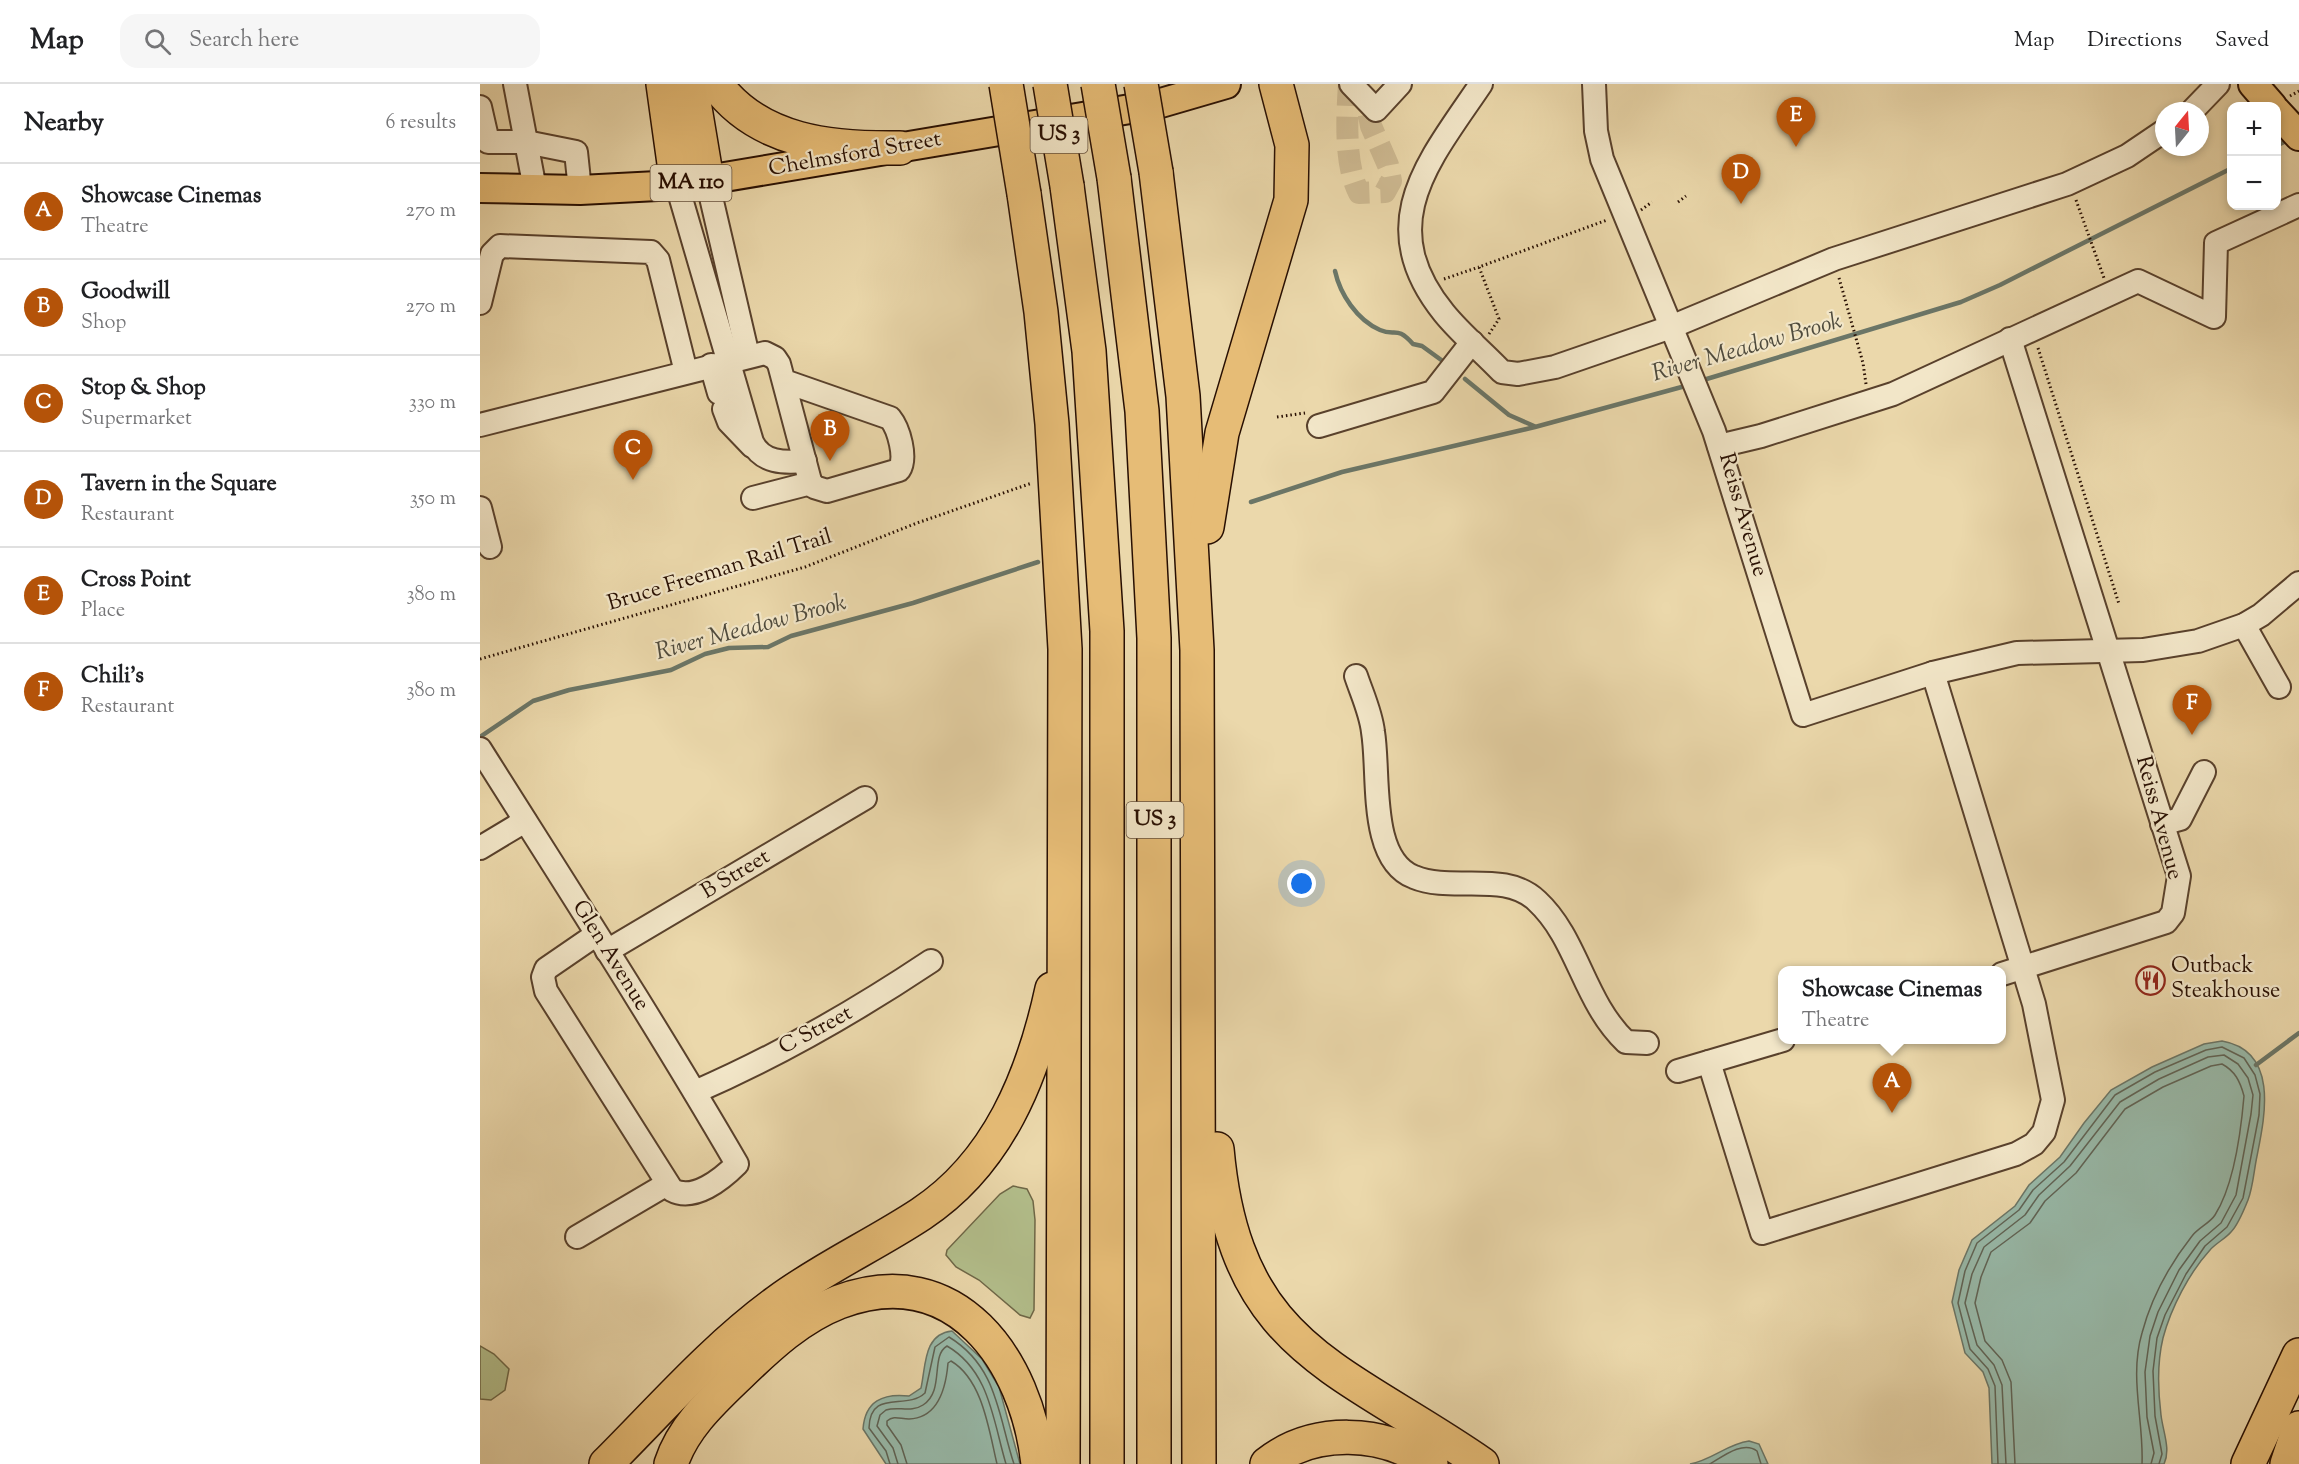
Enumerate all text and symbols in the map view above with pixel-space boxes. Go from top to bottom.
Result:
search box [120,14,540,68]
text: Map [30,21,84,61]
icon: search [141,25,174,58]
text: Search here [189,25,299,57]
text: Map [2014,26,2054,56]
text: Directions [2087,26,2182,56]
text: Saved [2215,26,2269,56]
pin: E [1776,98,1816,147]
north arrow [2155,102,2209,156]
map controls [2227,102,2281,210]
button: + [2227,102,2281,156]
text: Nearby [24,105,104,142]
text: 6 results [386,109,456,138]
road number: US 3 [1030,117,1088,153]
street label: Chelmsford Street [766,124,944,186]
pin: D [1722,154,1760,204]
button: − [2227,156,2281,210]
road number: MA 110 [650,165,732,201]
text: Showcase Cinemas [81,181,261,213]
text: A [35,197,52,226]
text: 270 m [406,197,456,226]
text: Theatre [81,213,149,242]
text: Goodwill [81,277,170,309]
text: B [37,293,50,322]
text: 270 m [406,293,456,322]
water label: River Meadow Brook [1648,305,1846,391]
text: Shop [81,309,126,338]
text: Stop & Shop [81,373,206,405]
text: C [35,389,52,418]
text: 330 m [409,389,456,418]
text: Supermarket [81,405,192,434]
pin: B [810,412,850,461]
pin: C [614,430,652,480]
street label: Reiss Avenue [1709,449,1775,581]
text: Tavern in the Square [81,469,277,501]
text: D [36,485,51,514]
text: 350 m [410,485,456,514]
text: Restaurant [81,501,174,530]
street label: Bruce Freeman Rail Trail [604,522,836,620]
text: Cross Point [81,565,191,597]
text: E [37,581,50,610]
text: 380 m [407,581,456,610]
water label: River Meadow Brook [652,586,850,670]
text: Place [81,597,125,626]
text: Chili's [81,661,144,693]
text: F [38,677,49,706]
text: 380 m [407,677,456,706]
pin: F [2172,686,2212,735]
text: Restaurant [81,693,174,722]
street label: Reiss Avenue [2126,752,2190,884]
road number: US 3 [1126,802,1184,838]
street label: B Street [695,842,777,908]
your location [1287,869,1316,898]
street label: Glen Avenue [563,894,657,1018]
place label: Outback Steakhouse [2171,951,2280,1008]
restaurant icon: Outback Steakhouse [2134,964,2166,996]
popup [1778,966,2006,1044]
text: Showcase Cinemas [1802,975,1982,1007]
street label: C Street [774,998,859,1064]
text: Theatre [1802,1007,1869,1036]
pin: A [1872,1064,1912,1113]

